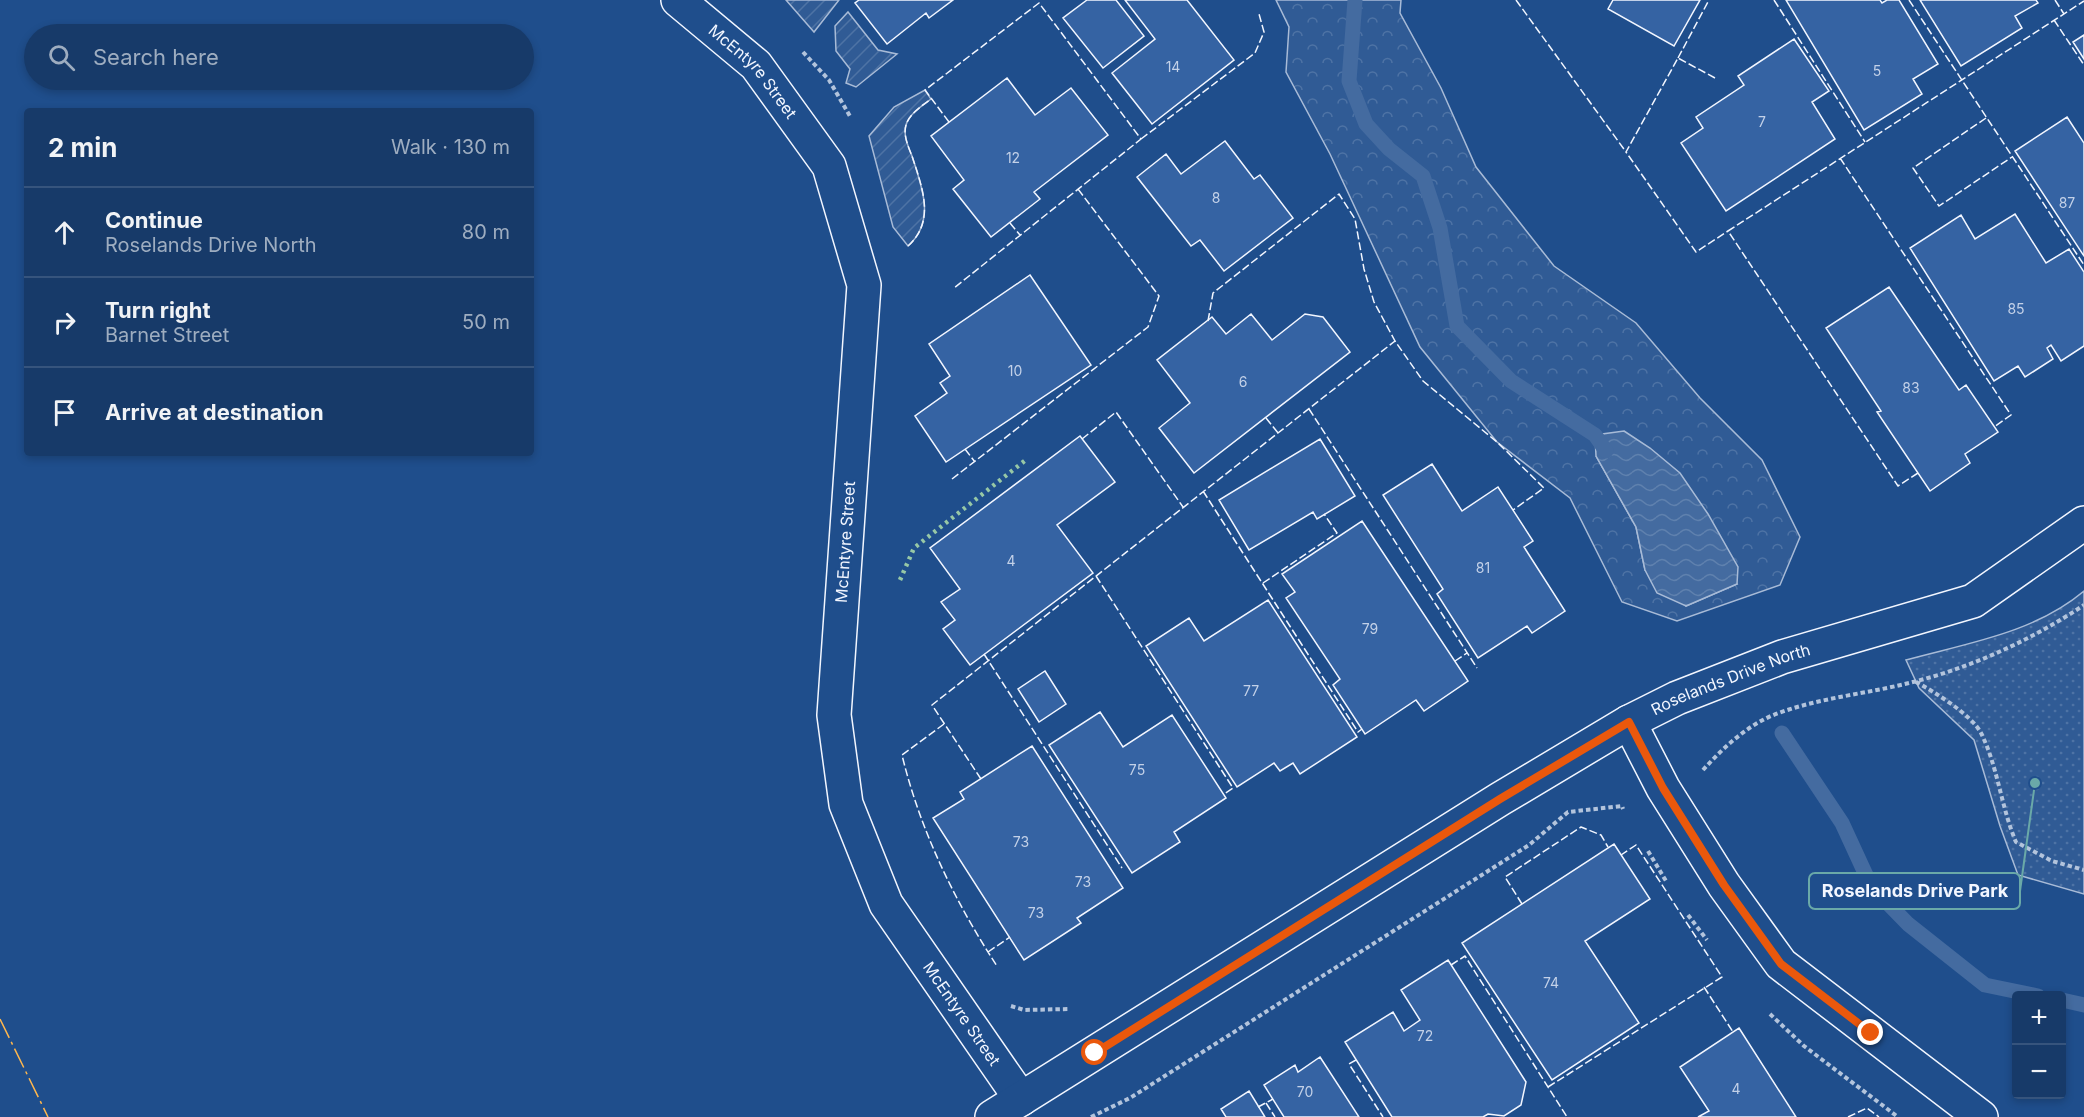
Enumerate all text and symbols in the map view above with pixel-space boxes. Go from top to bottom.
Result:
street label: McEntyre Street [705,20,801,122]
search box [24,24,534,90]
icon: search [45,41,78,74]
text: Search here [93,44,219,70]
house number: 14 [1166,58,1180,75]
house number: 5 [1873,62,1881,79]
house number: 7 [1758,113,1766,130]
text: 2 min [48,132,118,163]
text: Walk · 130 m [391,135,510,159]
house number: 12 [1006,149,1020,166]
house number: 8 [1212,189,1220,206]
house number: 87 [2059,194,2075,211]
text: Continue [105,207,203,233]
icon: ahead [48,216,81,249]
text: 80 m [462,220,510,244]
text: Roselands Drive North [105,233,317,257]
text: Turn right [105,297,211,323]
house number: 85 [2007,300,2025,317]
icon: right [48,306,81,339]
text: 50 m [462,310,510,334]
text: Barnet Street [105,323,229,347]
house number: 10 [1008,362,1022,379]
house number: 6 [1239,373,1247,390]
house number: 83 [1902,379,1920,396]
icon: arrive [48,396,81,429]
text: Arrive at destination [105,399,324,425]
street label: McEntyre Street [831,480,859,604]
house number: 4 [1006,552,1016,569]
house number: 81 [1476,559,1490,576]
house number: 79 [1362,620,1378,637]
street label: Roselands Drive North [1648,639,1812,719]
house number: 77 [1243,682,1259,699]
house number: 75 [1129,761,1145,778]
house number: 73 [1013,833,1029,850]
house number: 73 [1075,873,1091,890]
callout: Roselands Drive Park [1809,873,2020,909]
text: Roselands Drive Park [1822,880,2009,901]
house number: 73 [1028,904,1044,921]
street label: McEntyre Street [919,958,1005,1069]
house number: 74 [1543,974,1559,991]
map controls [2012,991,2066,1099]
button: + [2012,991,2066,1045]
route end [1857,1019,1883,1045]
house number: 72 [1417,1027,1433,1044]
route start [1081,1039,1107,1065]
button: − [2012,1045,2066,1099]
house number: 4 [1731,1080,1741,1097]
house number: 70 [1297,1083,1313,1100]

